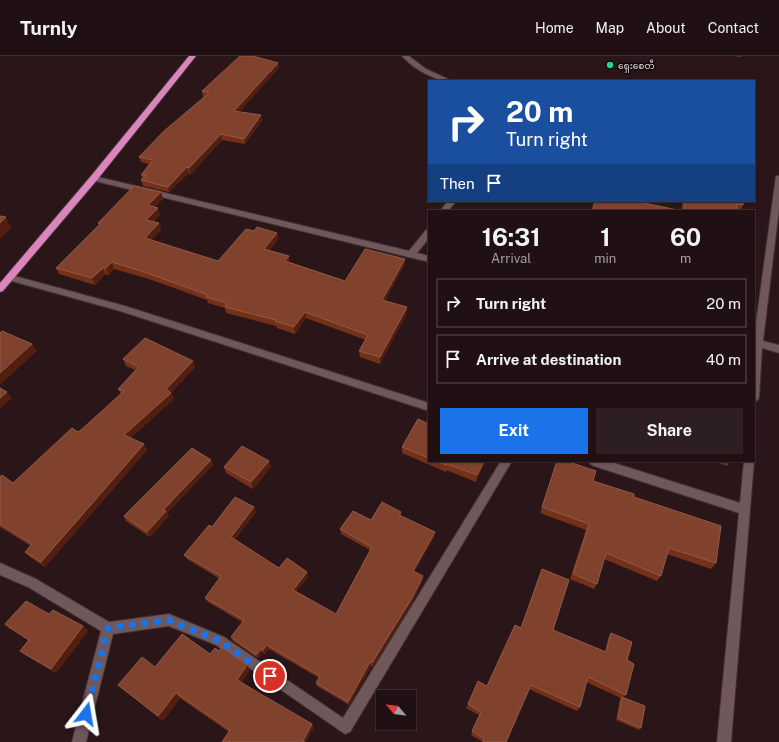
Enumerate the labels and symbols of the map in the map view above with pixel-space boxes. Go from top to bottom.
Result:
place label: ရှေးစေတီ [618,59,655,73]
marker: ရှေးစေတီ [605,60,615,70]
pin [253,659,287,693]
north arrow [376,690,416,730]
position arrow [65,693,107,735]

